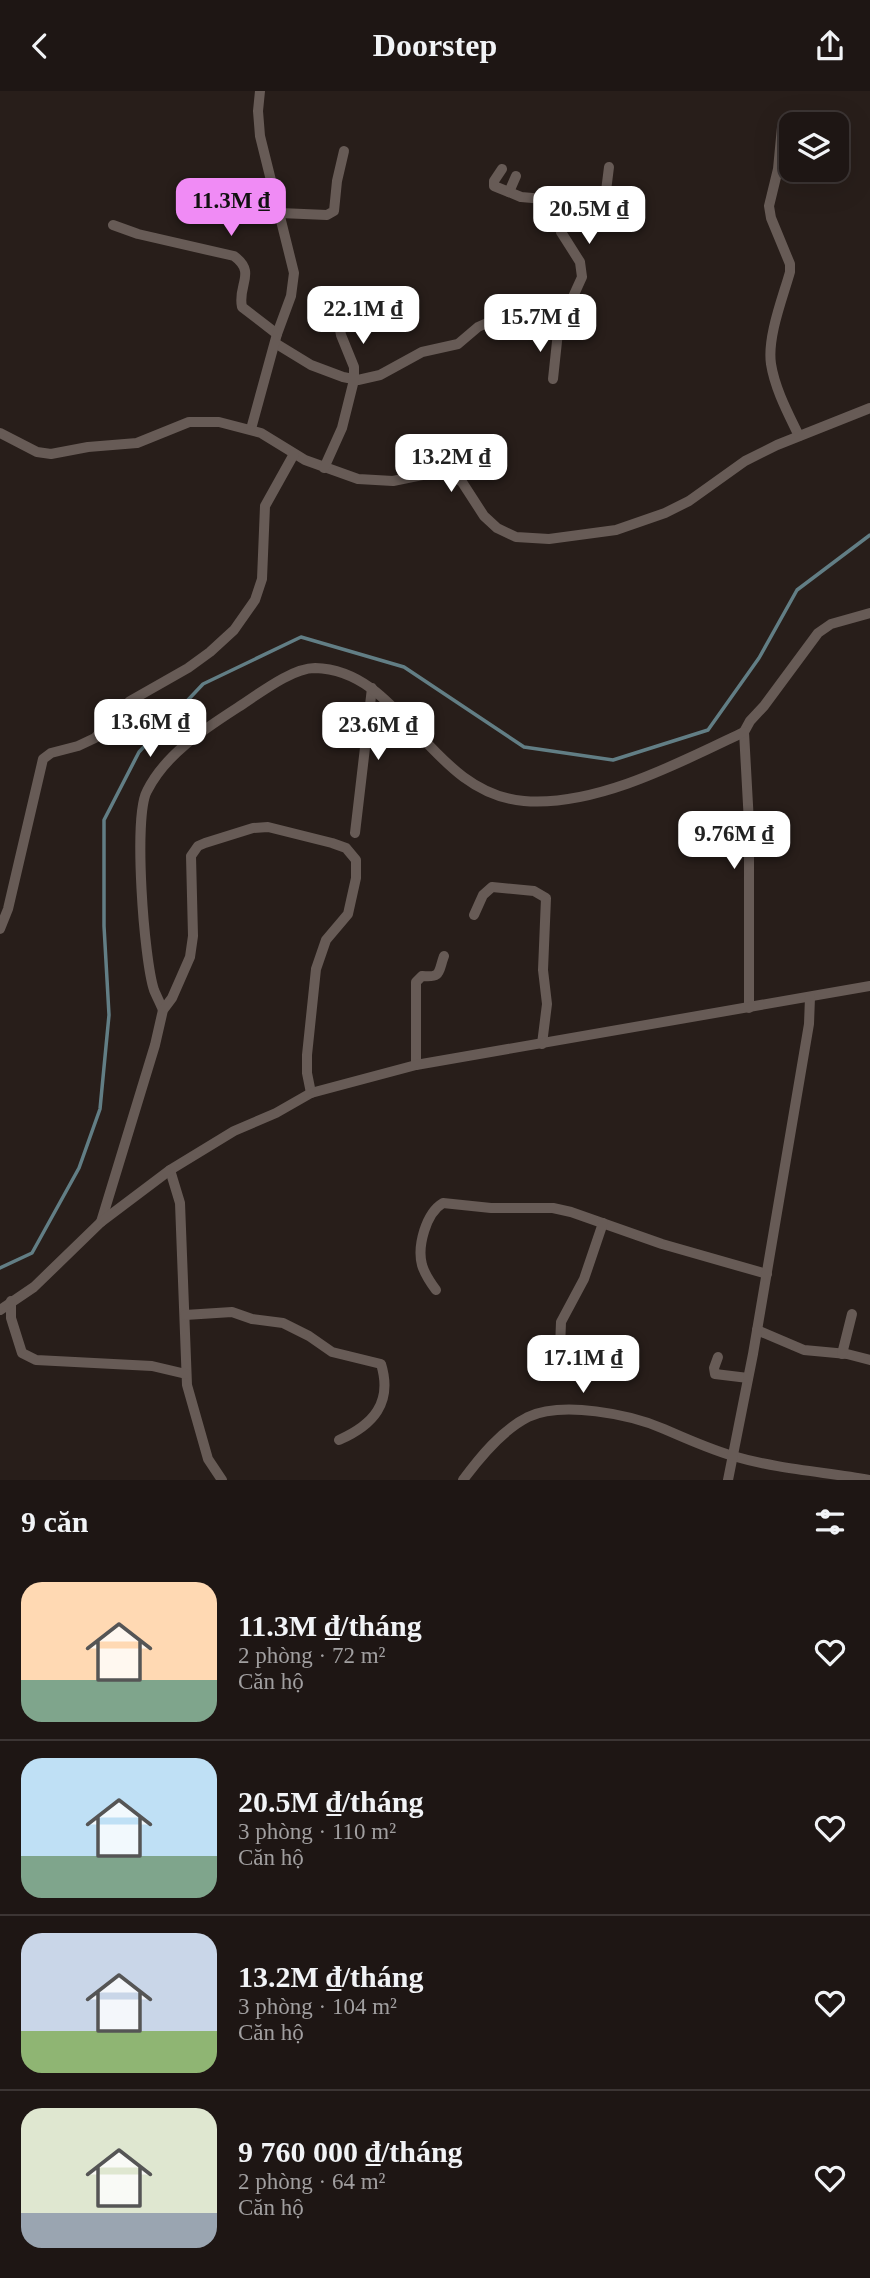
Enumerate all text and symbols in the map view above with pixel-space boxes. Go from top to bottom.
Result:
icon: back [21,27,59,65]
text: Doorstep [373,27,497,63]
icon: share [811,27,849,65]
map controls [779,112,849,182]
button: layers [779,112,849,182]
pin: 11.3M ₫ [166,179,296,238]
pin: 20.5M ₫ [524,187,654,246]
text: 11.3M ₫ [192,188,270,213]
text: 20.5M ₫ [549,196,629,221]
pin: 22.1M ₫ [298,287,428,346]
pin: 15.7M ₫ [475,295,605,354]
text: 22.1M ₫ [323,296,403,321]
text: 15.7M ₫ [500,304,580,329]
pin: 13.2M ₫ [386,435,516,494]
text: 13.2M ₫ [411,444,491,469]
pin: 13.6M ₫ [85,699,215,759]
pin: 23.6M ₫ [313,703,443,762]
text: 13.6M ₫ [110,709,190,734]
text: 23.6M ₫ [338,712,418,737]
pin: 9.76M ₫ [669,811,799,871]
text: 9.76M ₫ [694,821,774,846]
pin: 17.1M ₫ [518,1335,648,1395]
text: 17.1M ₫ [543,1345,623,1370]
icon: filters [811,1503,849,1541]
text: 9 căn [21,1505,89,1538]
text: 11.3M ₫/tháng [238,1609,422,1642]
icon: home [77,1610,161,1694]
icon: heart [811,1633,849,1671]
text: 2 phòng · 72 m² [238,1643,385,1668]
text: Căn hộ [238,1669,304,1694]
text: 20.5M ₫/tháng [238,1785,423,1818]
icon: home [77,1786,161,1870]
icon: heart [811,1809,849,1847]
text: 3 phòng · 110 m² [238,1819,396,1844]
text: Căn hộ [238,1845,304,1870]
text: 13.2M ₫/tháng [238,1960,423,1993]
icon: home [77,1961,161,2045]
icon: heart [811,1984,849,2022]
text: 3 phòng · 104 m² [238,1994,397,2019]
text: Căn hộ [238,2020,304,2045]
text: 9 760 000 ₫/tháng [238,2135,463,2168]
icon: home [77,2136,161,2220]
icon: heart [811,2159,849,2197]
text: 2 phòng · 64 m² [238,2169,385,2194]
text: Căn hộ [238,2195,304,2220]

